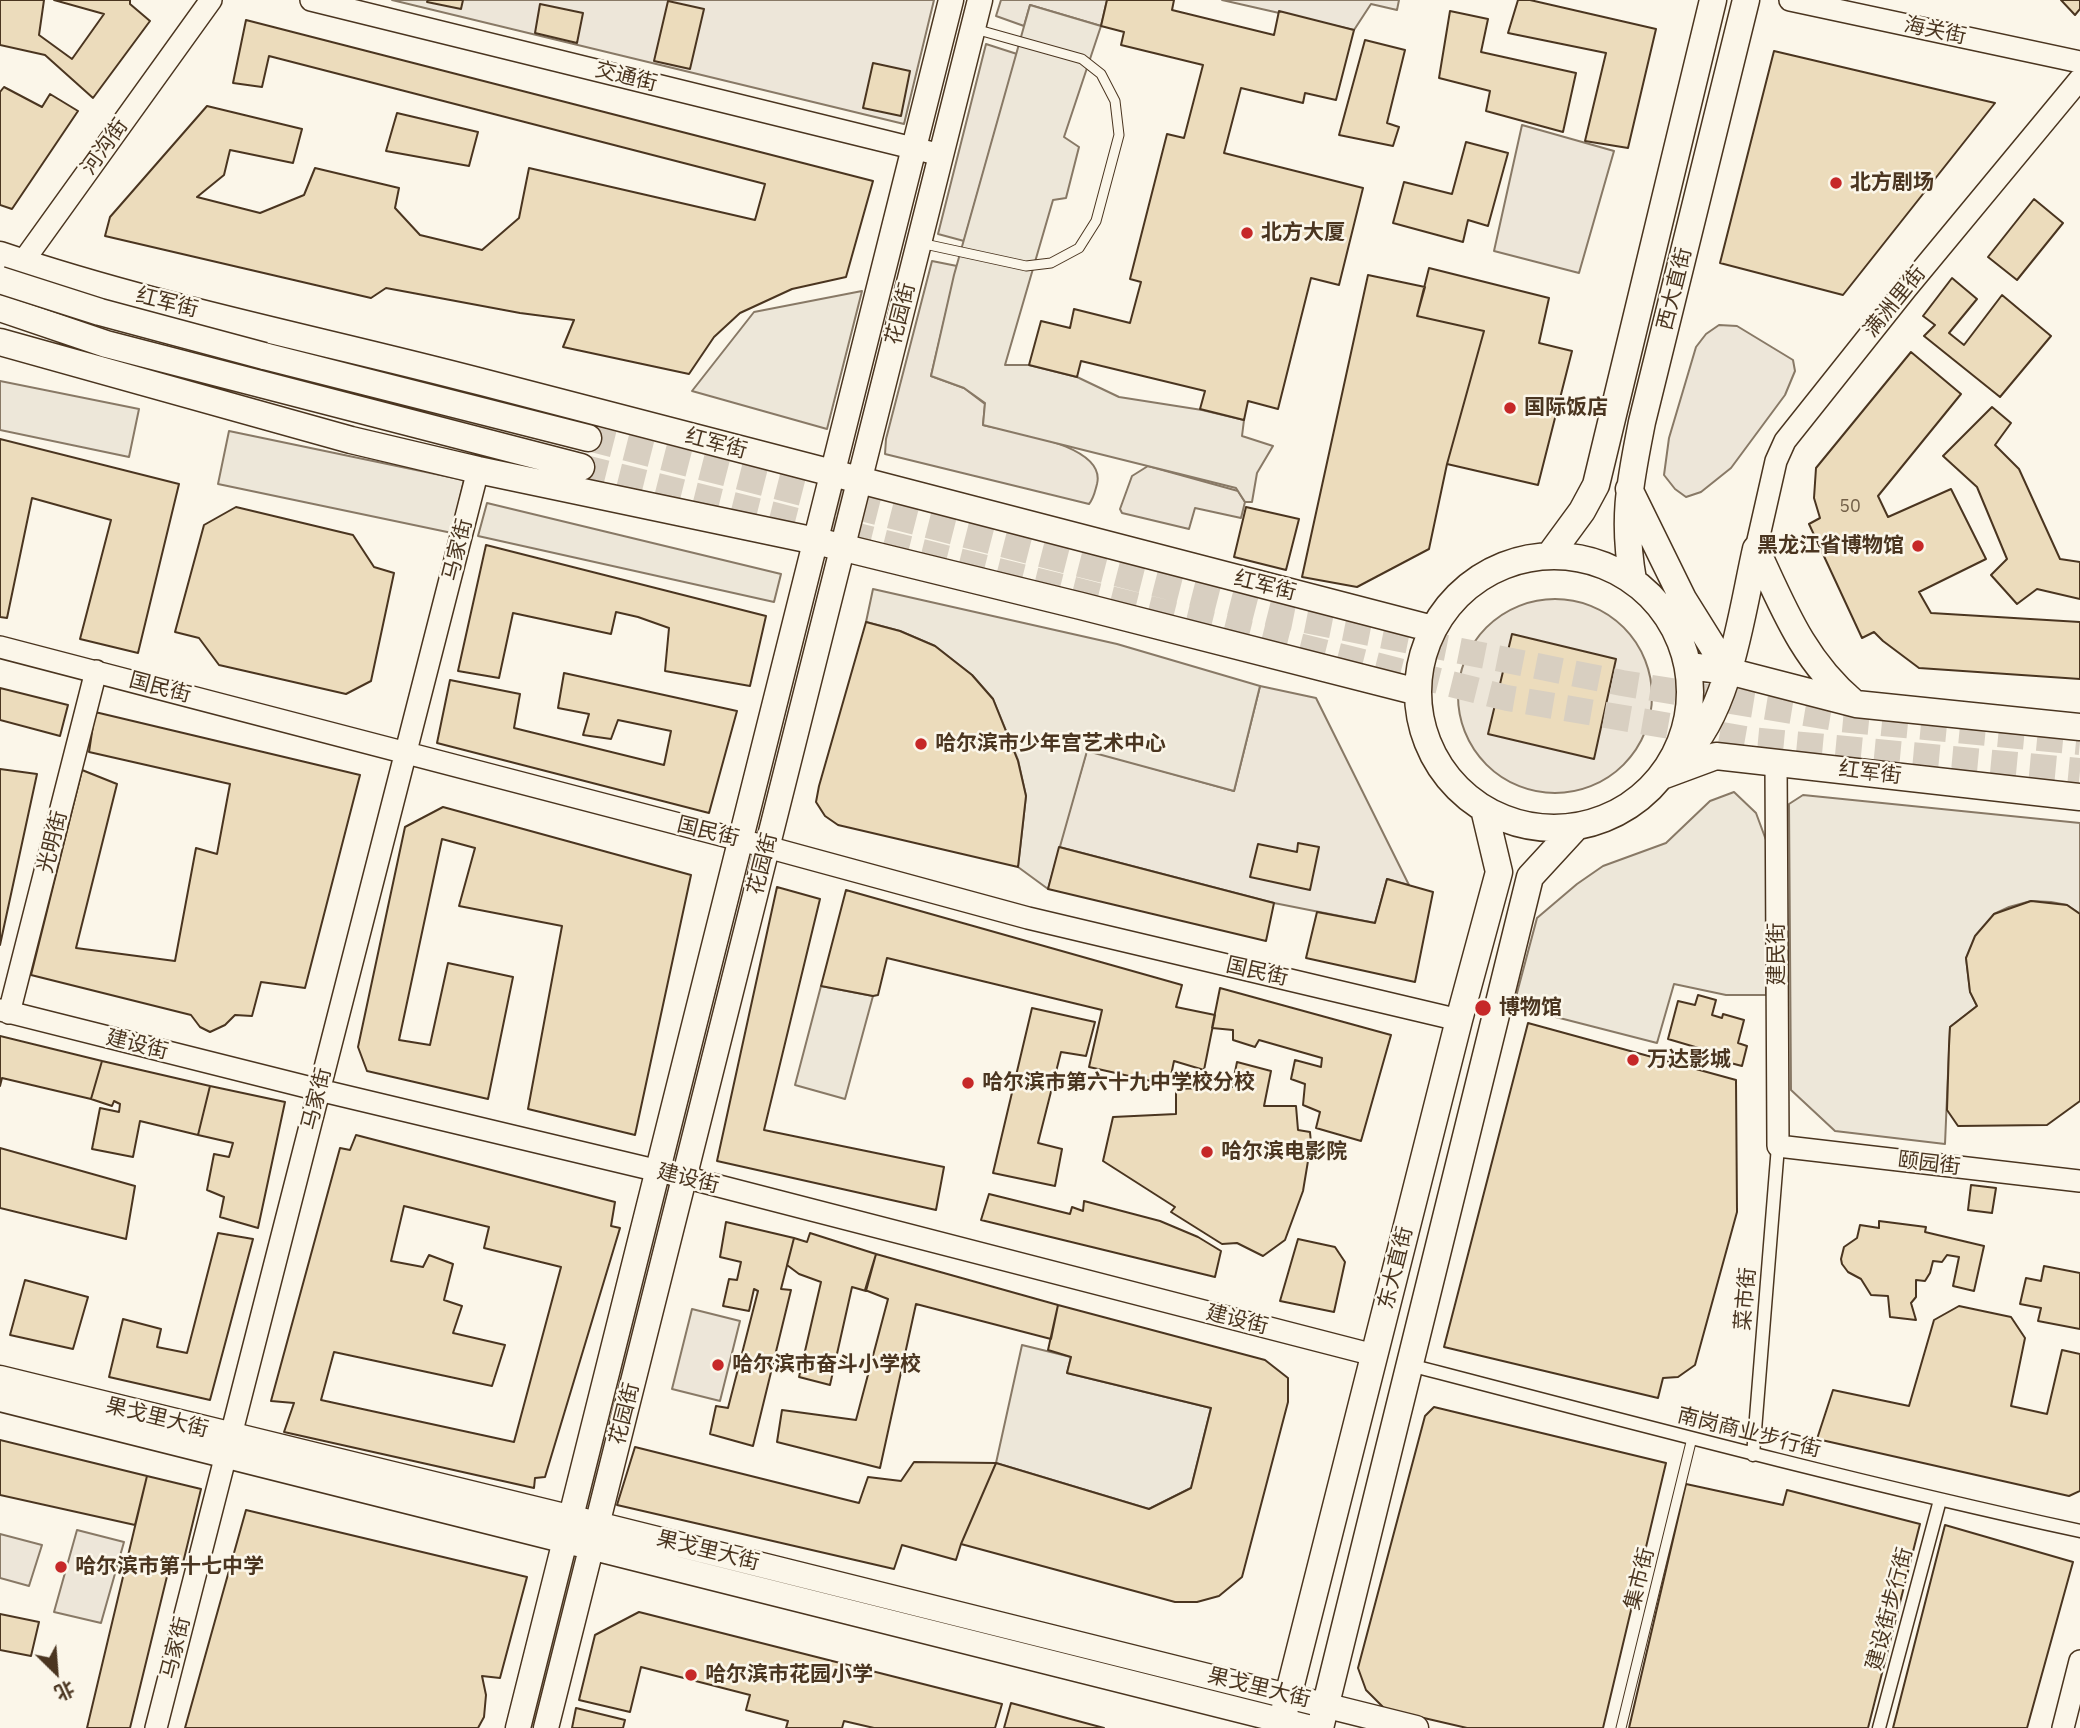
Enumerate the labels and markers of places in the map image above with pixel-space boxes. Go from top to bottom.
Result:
place label: 北方剧场 [1850,170,1934,196]
marker: 北方剧场 [1828,175,1844,191]
place label: 北方大厦 [1261,220,1345,246]
marker: 北方大厦 [1239,225,1255,241]
place label: 国际饭店 [1524,395,1608,421]
marker: 国际饭店 [1502,400,1518,416]
place label: 黑龙江省博物馆 [1757,533,1904,559]
marker: 黑龙江省博物馆 [1910,538,1926,554]
place label: 哈尔滨市少年宫艺术中心 [935,731,1166,757]
marker: 哈尔滨市少年宫艺术中心 [913,736,929,752]
place label: 博物馆 [1499,995,1562,1021]
marker: 博物馆 [1473,998,1493,1018]
place label: 万达影城 [1647,1047,1731,1073]
marker: 万达影城 [1625,1052,1641,1068]
place label: 哈尔滨市第六十九中学校分校 [982,1070,1255,1096]
marker: 哈尔滨市第六十九中学校分校 [960,1075,976,1091]
place label: 哈尔滨电影院 [1221,1139,1347,1165]
marker: 哈尔滨电影院 [1199,1144,1215,1160]
place label: 哈尔滨市奋斗小学校 [732,1352,921,1378]
marker: 哈尔滨市奋斗小学校 [710,1357,726,1373]
place label: 哈尔滨市第十七中学 [75,1554,264,1580]
marker: 哈尔滨市第十七中学 [53,1559,69,1575]
place label: 哈尔滨市花园小学 [705,1662,873,1688]
marker: 哈尔滨市花园小学 [683,1667,699,1683]

